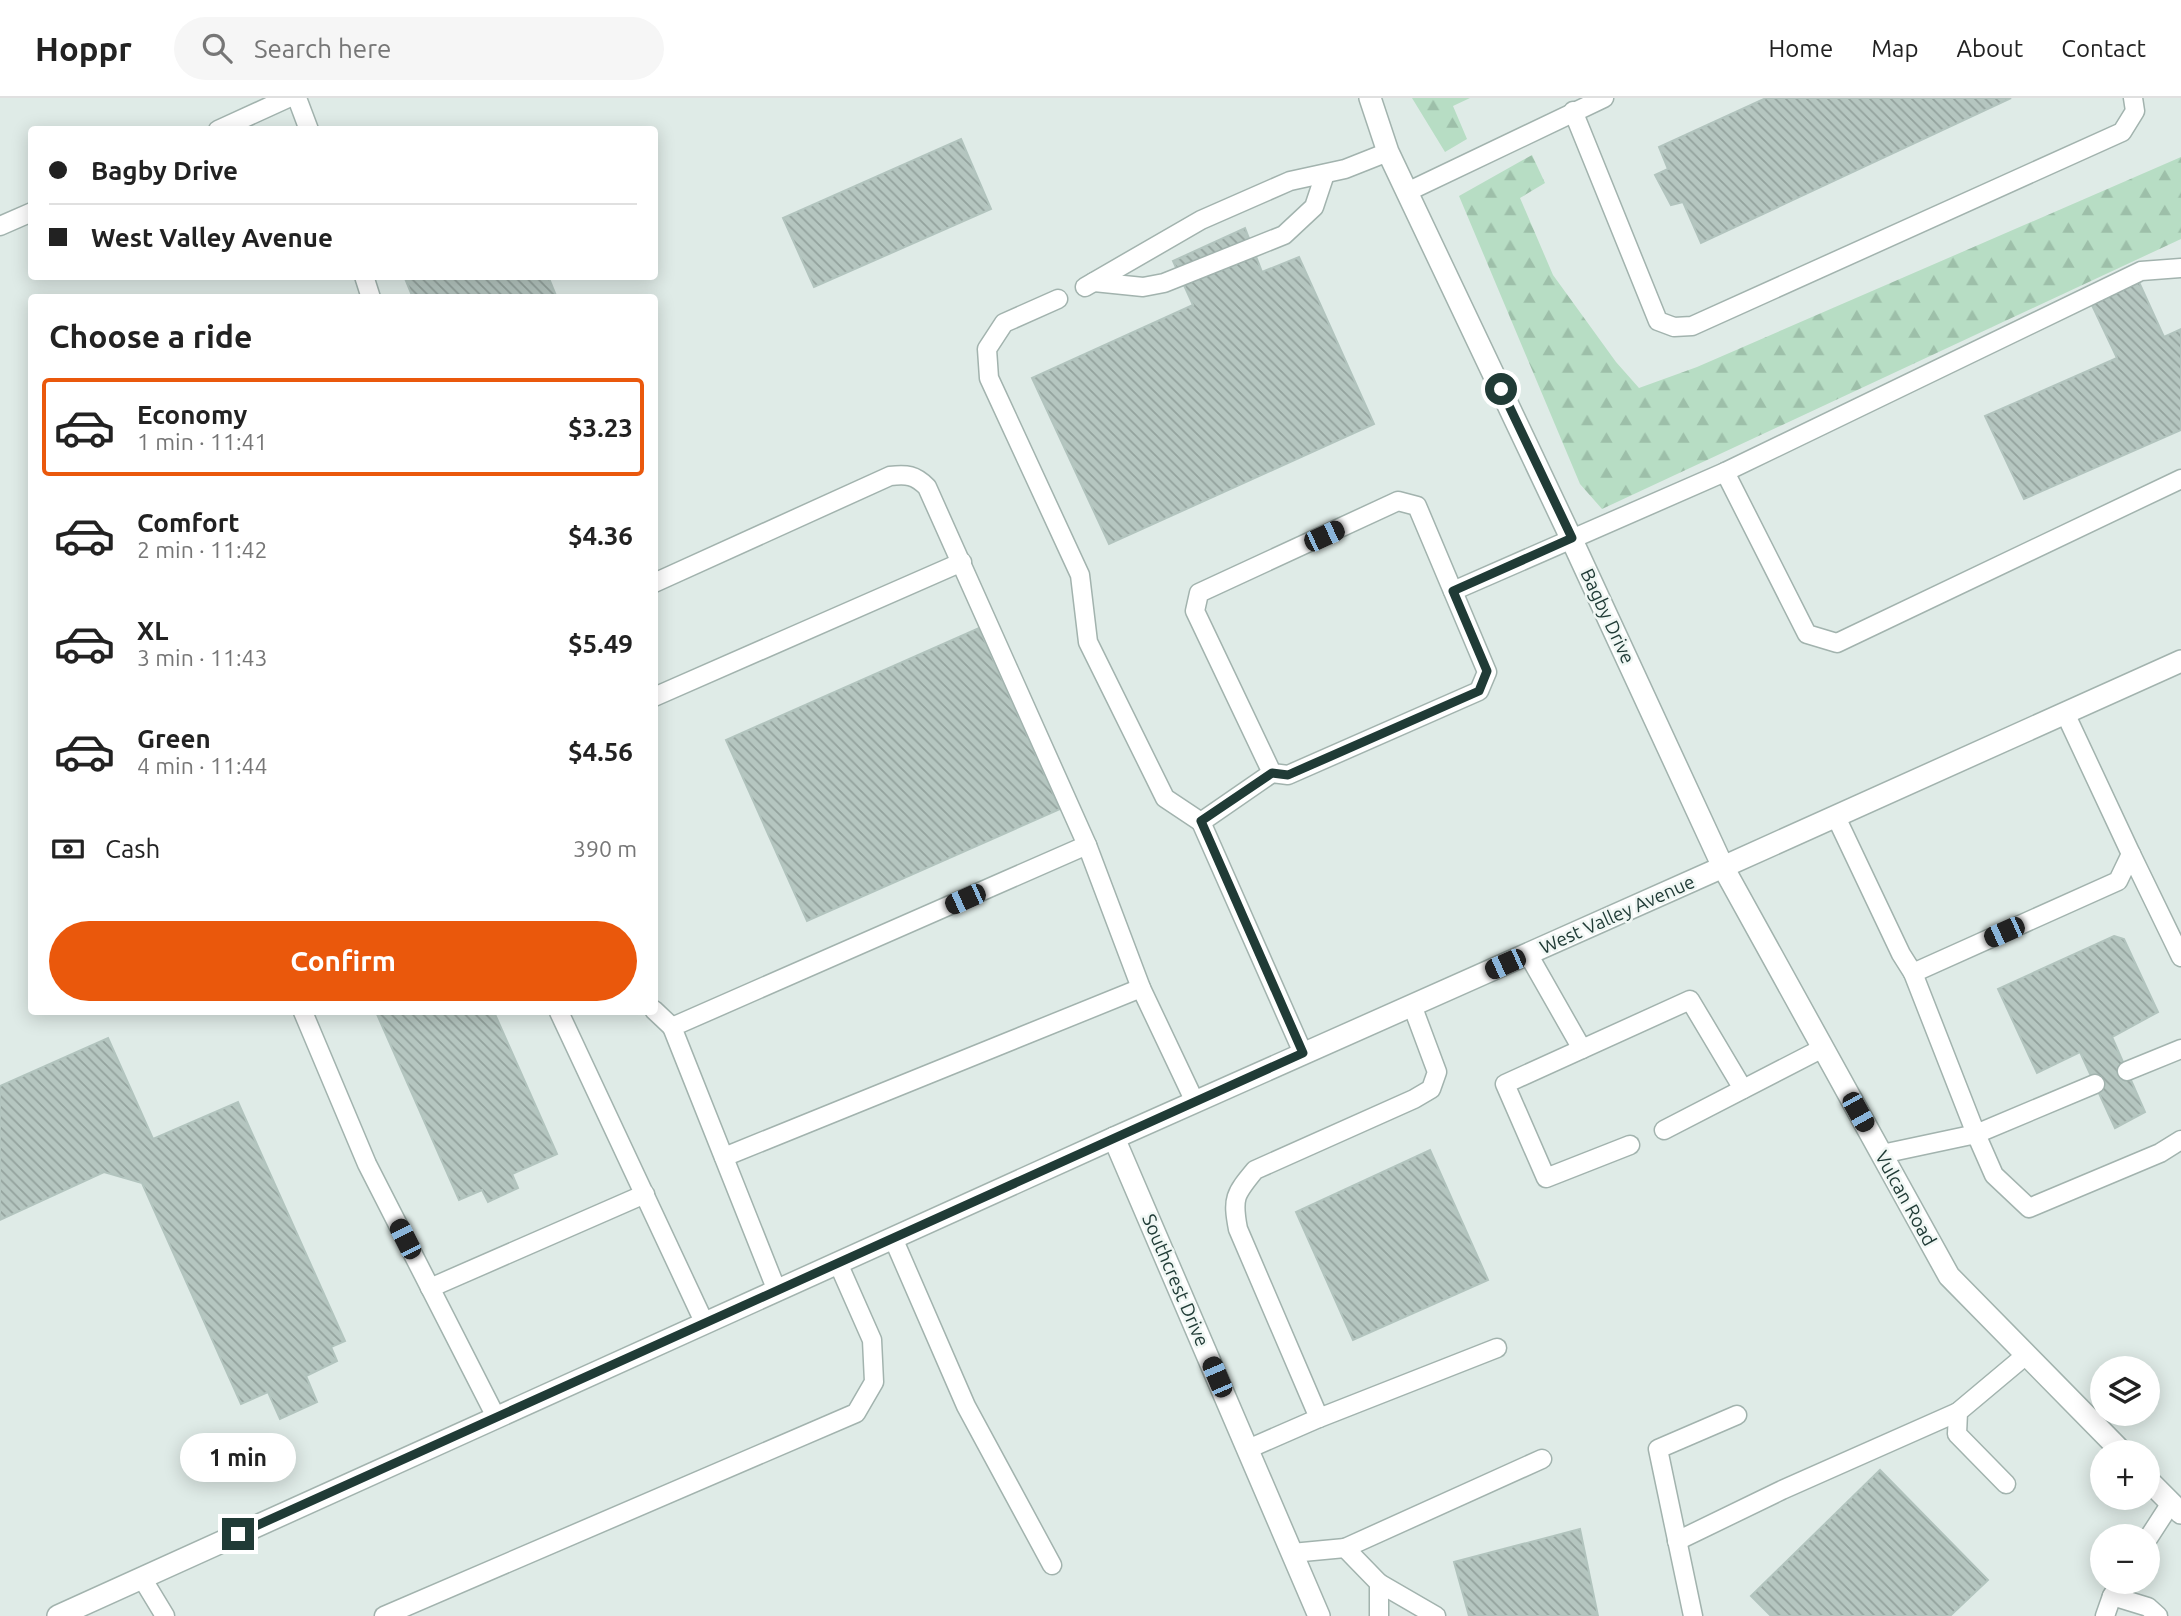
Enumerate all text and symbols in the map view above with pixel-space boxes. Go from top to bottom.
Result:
search box [174,17,664,80]
icon: search [198,29,236,67]
text: Hoppr [35,30,132,67]
text: Search here [254,34,391,63]
text: Home [1768,35,1833,62]
text: Map [1871,35,1918,62]
text: About [1956,35,2023,62]
text: Contact [2061,35,2146,62]
text: Bagby Drive [91,156,238,185]
text: West Valley Avenue [91,223,333,252]
text: Choose a ride [49,318,252,354]
route start [1485,373,1517,405]
icon: car [53,396,116,459]
text: Economy [137,400,247,429]
text: $3.23 [568,413,633,442]
text: 1 min · 11:41 [137,429,268,454]
icon: car [53,504,116,567]
text: Comfort [137,508,240,537]
car [1301,518,1348,554]
text: $4.36 [568,521,633,550]
text: 2 min · 11:42 [137,537,268,562]
street label: Bagby Drive [1576,565,1640,667]
icon: car [53,612,116,675]
text: XL [137,616,168,645]
text: $5.49 [568,629,633,658]
text: 3 min · 11:43 [137,645,268,670]
icon: car [53,720,116,783]
text: Green [137,724,211,753]
text: $4.56 [568,737,633,766]
text: 4 min · 11:44 [137,753,268,778]
icon: cash [49,830,87,868]
text: Cash [105,834,160,863]
text: 390 m [573,836,637,861]
street label: West Valley Avenue [1536,870,1698,958]
car [942,881,989,917]
car [1981,914,2028,950]
button: Confirm [49,921,637,1001]
car [1482,946,1529,982]
car [1839,1089,1878,1135]
street label: Vulcan Road [1871,1147,1941,1249]
street label: Southcrest Drive [1138,1210,1214,1350]
car [387,1216,424,1262]
car [1200,1354,1235,1400]
map controls [2090,1356,2160,1594]
button: layers [2090,1356,2160,1426]
callout: 1 min [180,1432,296,1482]
button: + [2090,1440,2160,1510]
text: 1 min [209,1445,267,1470]
route end [222,1518,254,1550]
button: − [2090,1524,2160,1594]

